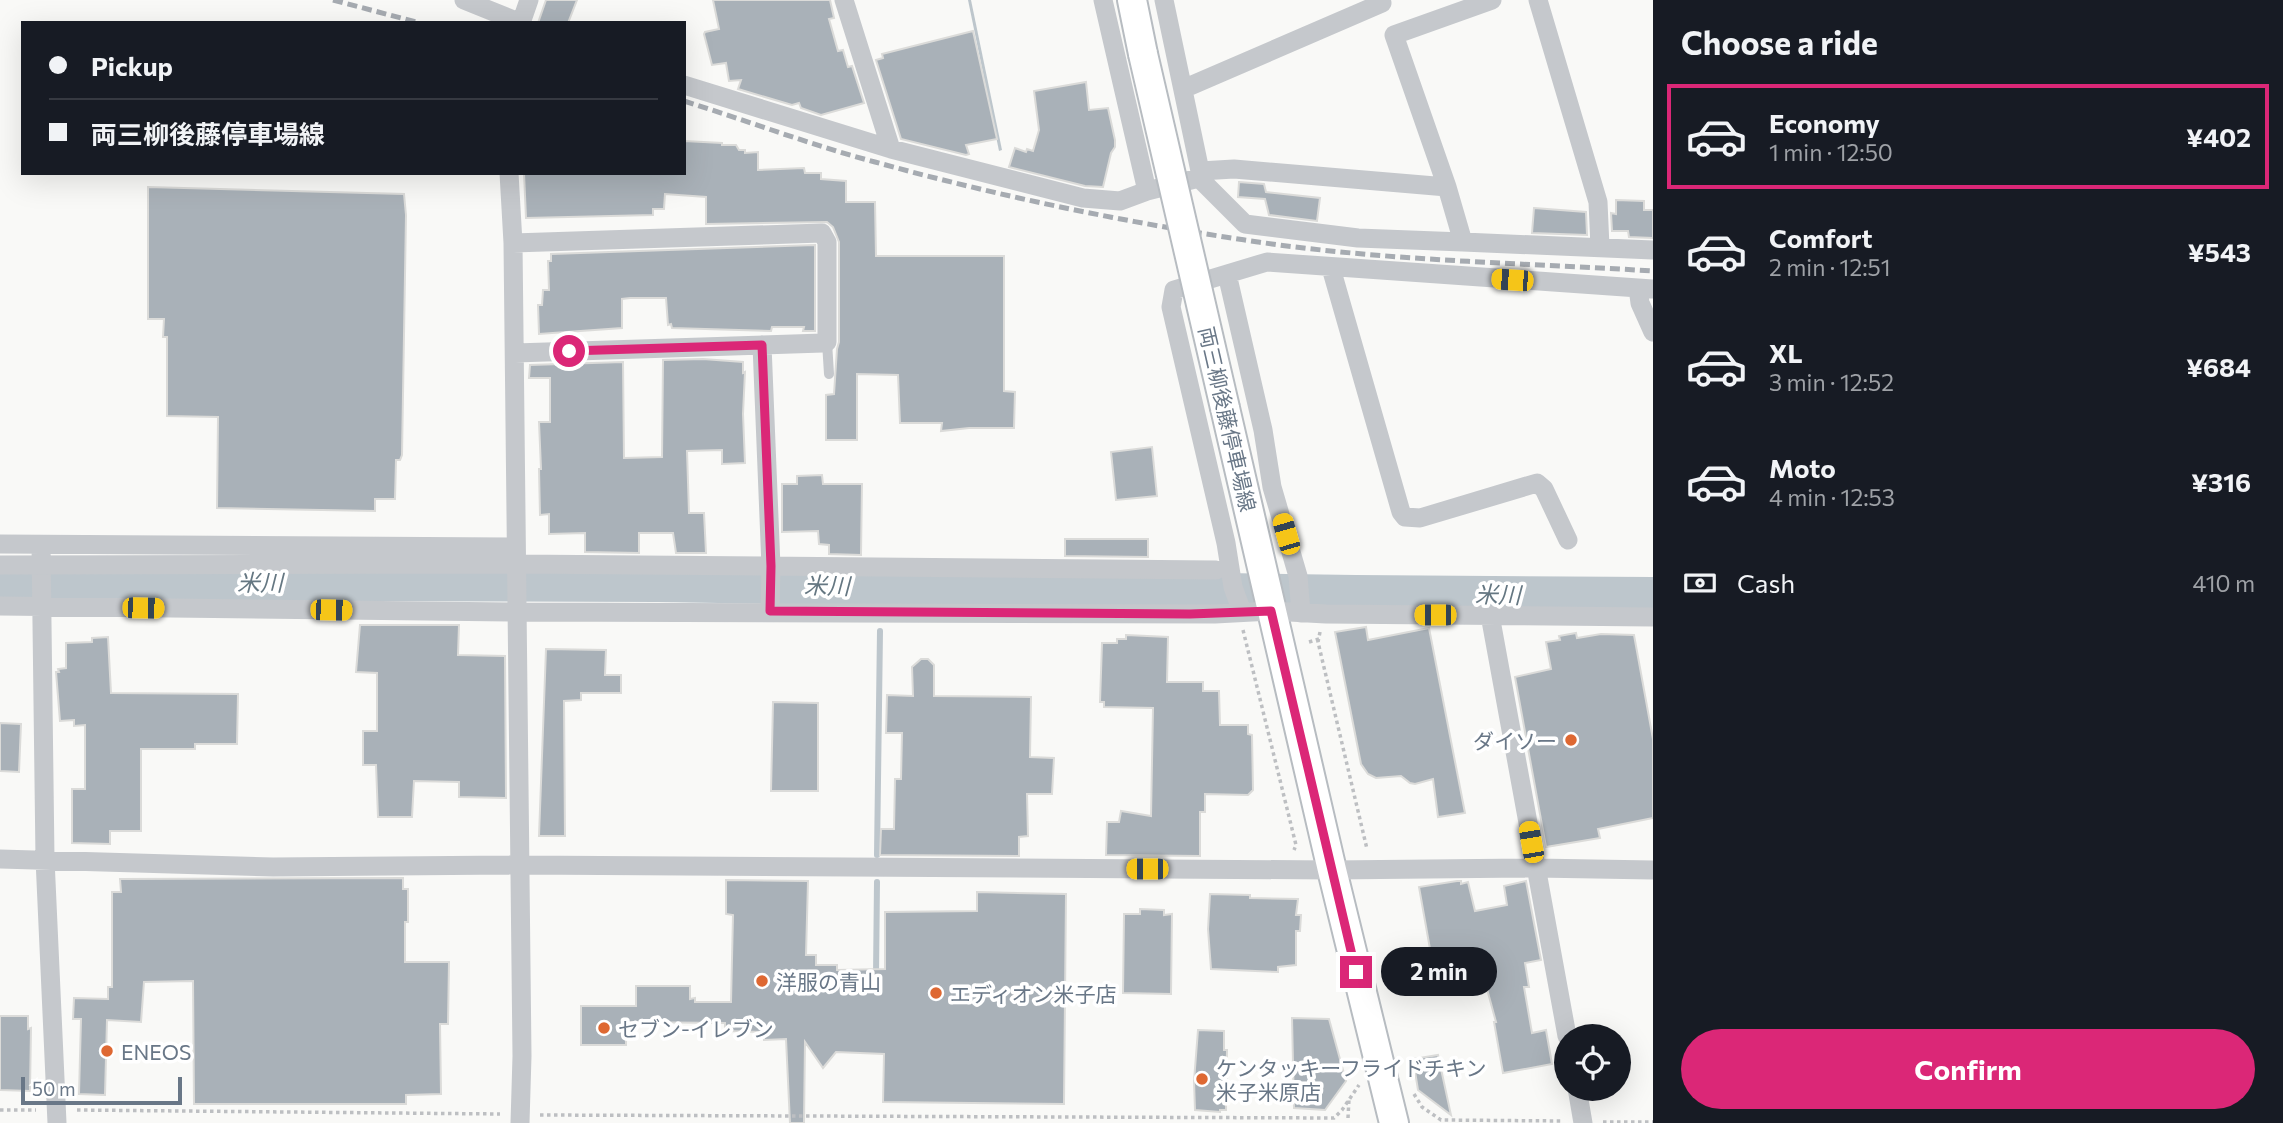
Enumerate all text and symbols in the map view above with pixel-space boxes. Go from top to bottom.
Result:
text: Choose a ride [1681,22,1878,62]
text: Pickup [91,50,173,81]
icon: car [1685,105,1748,168]
text: Economy [1769,107,1880,138]
text: 両三柳後藤停車場線 [91,118,325,149]
text: ¥402 [2186,121,2251,152]
text: 1 min · 12:50 [1769,138,1893,166]
icon: car [1685,220,1748,283]
text: Comfort [1769,222,1872,253]
text: ¥543 [2188,236,2251,267]
text: 2 min · 12:51 [1769,253,1891,281]
car [1491,268,1534,292]
street label: 両三柳後藤停車場線 [1195,324,1261,514]
route start [553,335,585,367]
icon: car [1685,335,1748,398]
text: XL [1769,337,1803,368]
text: ¥684 [2186,351,2251,382]
text: 3 min · 12:52 [1769,368,1894,396]
icon: car [1685,450,1748,513]
text: Moto [1769,452,1836,483]
text: ¥316 [2191,466,2251,497]
text: 4 min · 12:53 [1769,483,1895,511]
car [1271,511,1302,557]
icon: cash [1681,564,1719,602]
text: Cash [1737,567,1795,598]
water label: 米川 [237,568,286,596]
text: 410 m [2193,569,2255,597]
water label: 米川 [804,571,853,599]
water label: 米川 [1475,580,1524,608]
car [122,597,165,619]
car [310,599,353,621]
car [1415,605,1457,626]
place label: ダイソー [1473,728,1557,753]
marker: ダイソー [1563,732,1579,748]
car [1518,819,1545,865]
car [1127,859,1169,880]
callout: 2 min [1380,948,1496,996]
route end [1340,956,1372,988]
text: 2 min [1410,957,1468,985]
place label: 洋服の青山 [776,969,881,994]
marker: 洋服の青山 [754,973,770,989]
place label: エディオン米子店 [950,981,1117,1006]
marker: エディオン米子店 [928,985,944,1001]
place label: セブン-イレブン [618,1016,774,1041]
marker: セブン-イレブン [596,1020,612,1036]
map controls [1554,1024,1631,1101]
button: locate [1554,1024,1631,1101]
button: Confirm [1681,1029,2255,1109]
place label: ENEOS [121,1039,191,1064]
marker: ENEOS [99,1043,115,1059]
place label: ケンタッキーフライドチキン 米子米原店 [1216,1055,1486,1104]
marker: ケンタッキーフライドチキン 米子米原店 [1194,1071,1210,1087]
scale bar [21,1074,182,1106]
text: 50 m [32,1077,76,1100]

